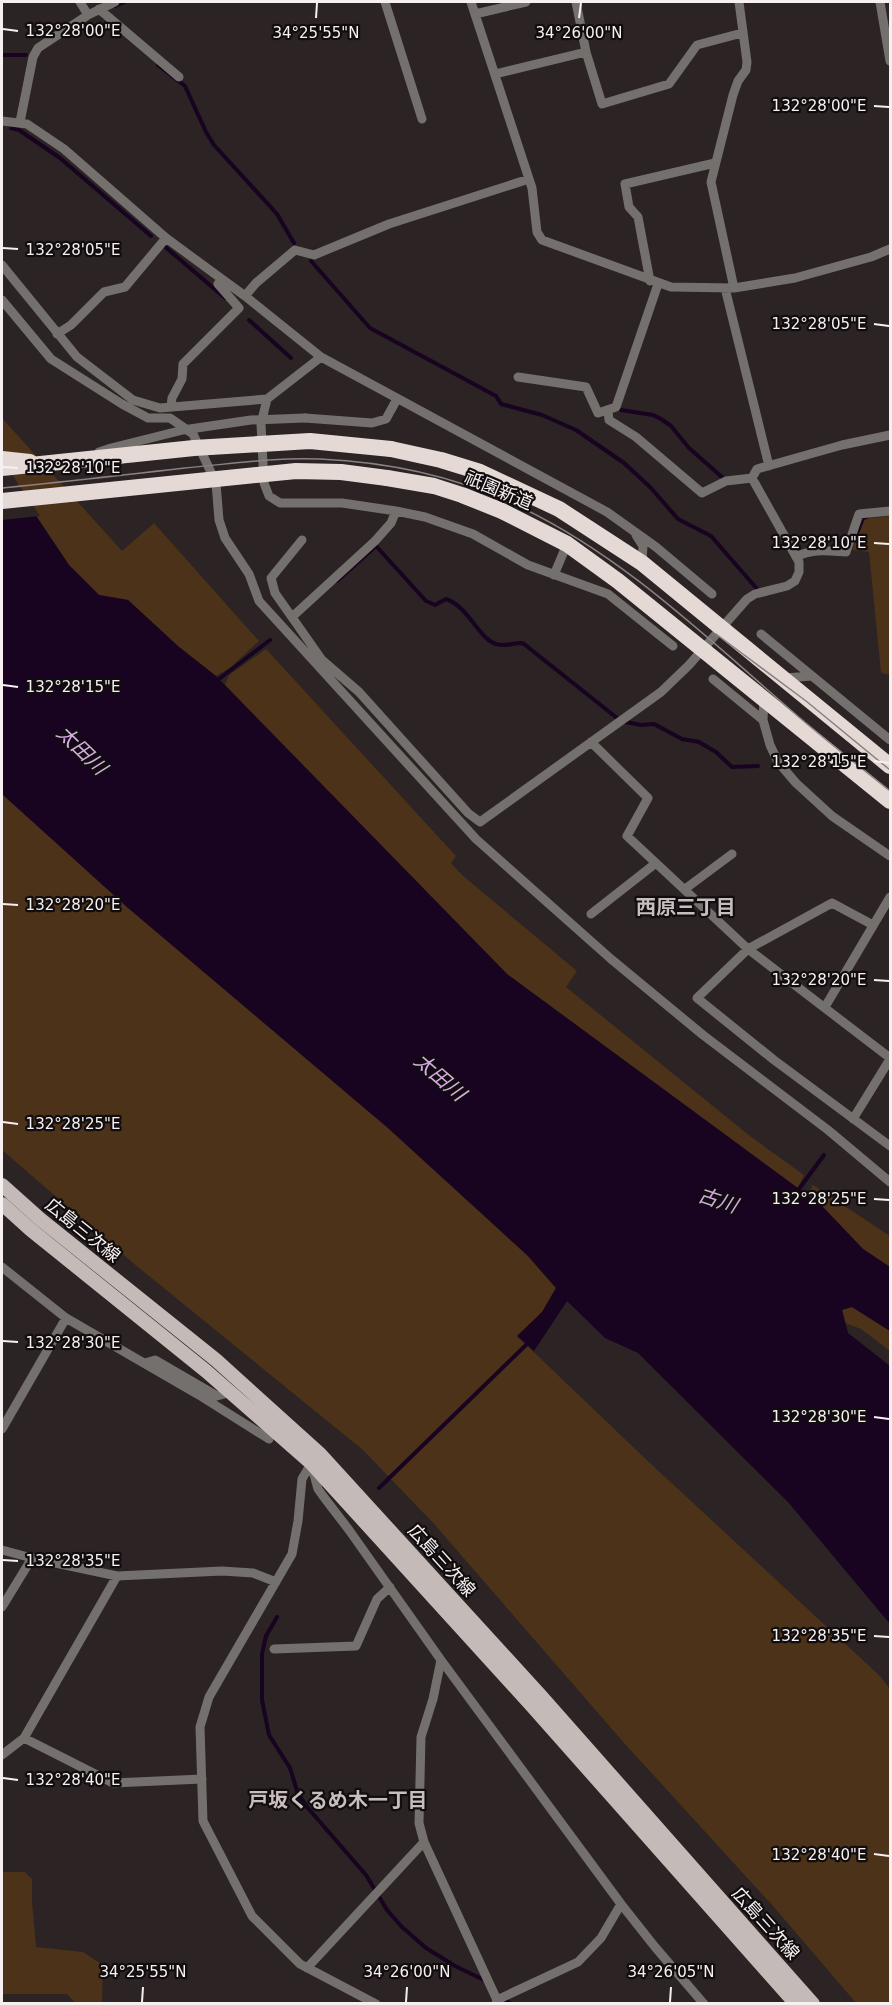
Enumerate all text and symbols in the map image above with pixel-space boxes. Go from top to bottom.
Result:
text: 132°28'00"E [26,22,120,40]
text: 34°25'55"N [272,24,360,42]
text: 34°26'00"N [535,24,623,42]
text: 132°28'00"E [772,97,866,115]
text: 132°28'05"E [26,241,120,259]
text: 132°28'05"E [772,315,866,333]
text: 132°28'10"E [26,459,120,477]
street label: 祇園新道 [462,466,536,514]
text: 132°28'10"E [772,534,866,552]
text: 132°28'15"E [26,678,120,696]
water label: 太田川 [52,721,113,781]
text: 132°28'15"E [772,753,866,771]
district label: 西原三丁目 [636,895,736,919]
text: 132°28'20"E [26,896,120,914]
text: 132°28'20"E [772,971,866,989]
water label: 太田川 [409,1048,472,1107]
text: 132°28'25"E [26,1115,120,1133]
water label: 古川 [695,1182,743,1218]
text: 132°28'25"E [772,1190,866,1208]
street label: 広島三次線 [41,1194,125,1266]
text: 132°28'30"E [26,1334,120,1352]
text: 132°28'30"E [772,1408,866,1426]
street label: 広島三次線 [404,1520,480,1600]
text: 132°28'35"E [26,1552,120,1570]
text: 132°28'35"E [772,1627,866,1645]
text: 132°28'40"E [26,1771,120,1789]
district label: 戸坂くるめ木一丁目 [248,1788,428,1812]
text: 132°28'40"E [772,1846,866,1864]
street label: 広島三次線 [728,1883,804,1963]
text: 34°25'55"N [99,1963,187,1981]
text: 34°26'00"N [363,1963,451,1981]
text: 34°26'05"N [627,1963,715,1981]

